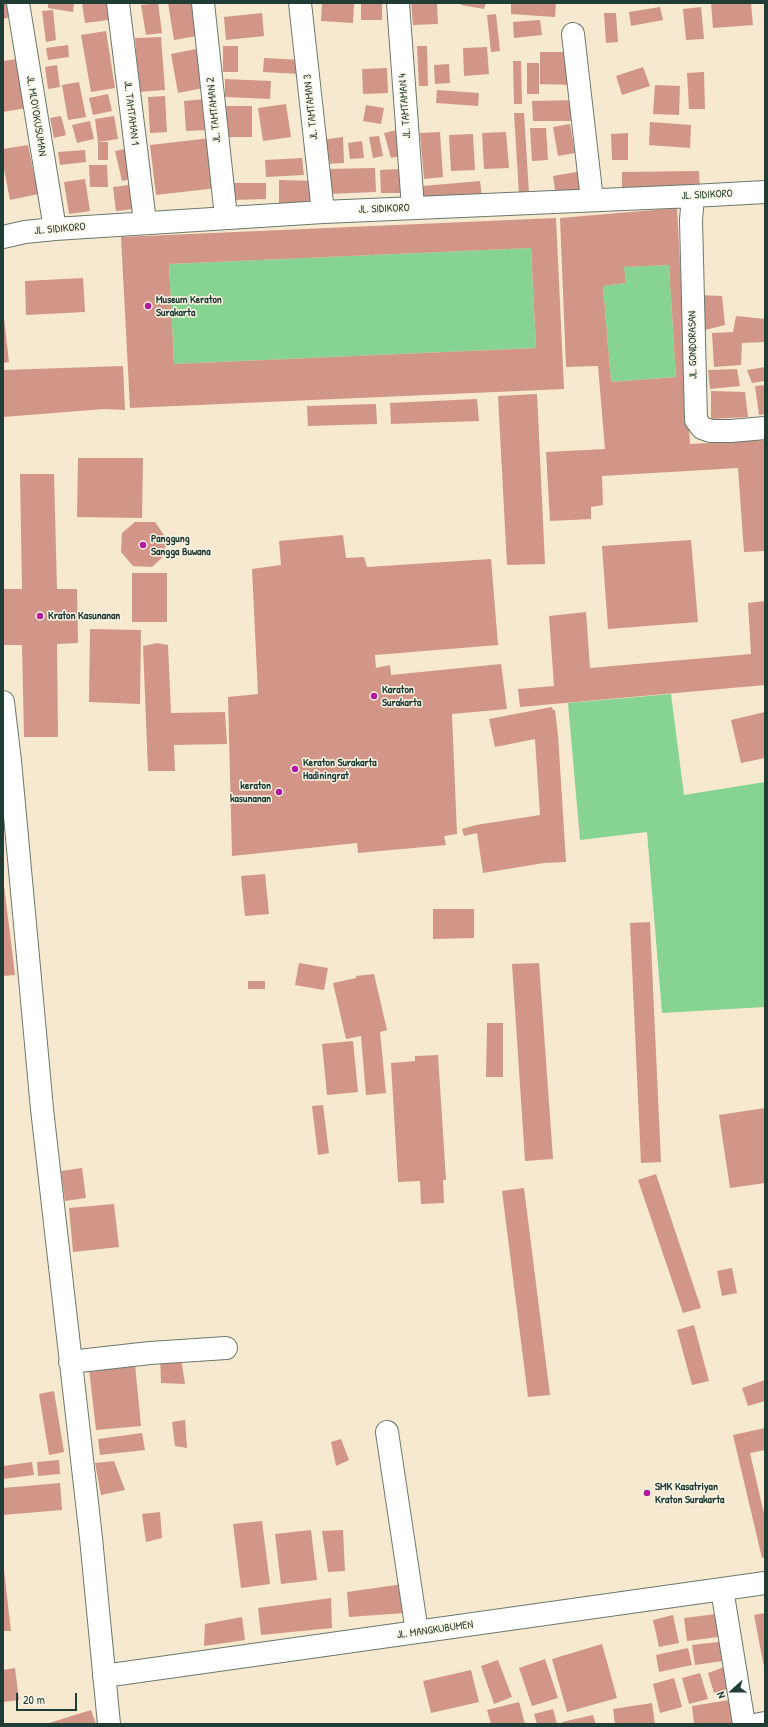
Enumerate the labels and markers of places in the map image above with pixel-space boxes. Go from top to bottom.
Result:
place label: Museum Keraton Surakarta [156,293,222,319]
marker: Museum Keraton Surakarta [143,301,153,311]
place label: Panggung Sangga Buwana [151,532,211,558]
marker: Panggung Sangga Buwana [138,540,148,550]
place label: Kraton Kasunanan [48,609,120,623]
marker: Kraton Kasunanan [35,611,45,621]
place label: Karaton Surakarta [382,683,421,709]
marker: Karaton Surakarta [369,691,379,701]
place label: Keraton Surakarta Hadiningrat [303,756,377,782]
marker: Keraton Surakarta Hadiningrat [290,764,300,774]
place label: keraton kasunanan [230,779,271,805]
marker: keraton kasunanan [274,787,284,797]
place label: SMK Kasatriyan Kraton Surakarta [655,1480,724,1506]
marker: SMK Kasatriyan Kraton Surakarta [642,1488,652,1498]

